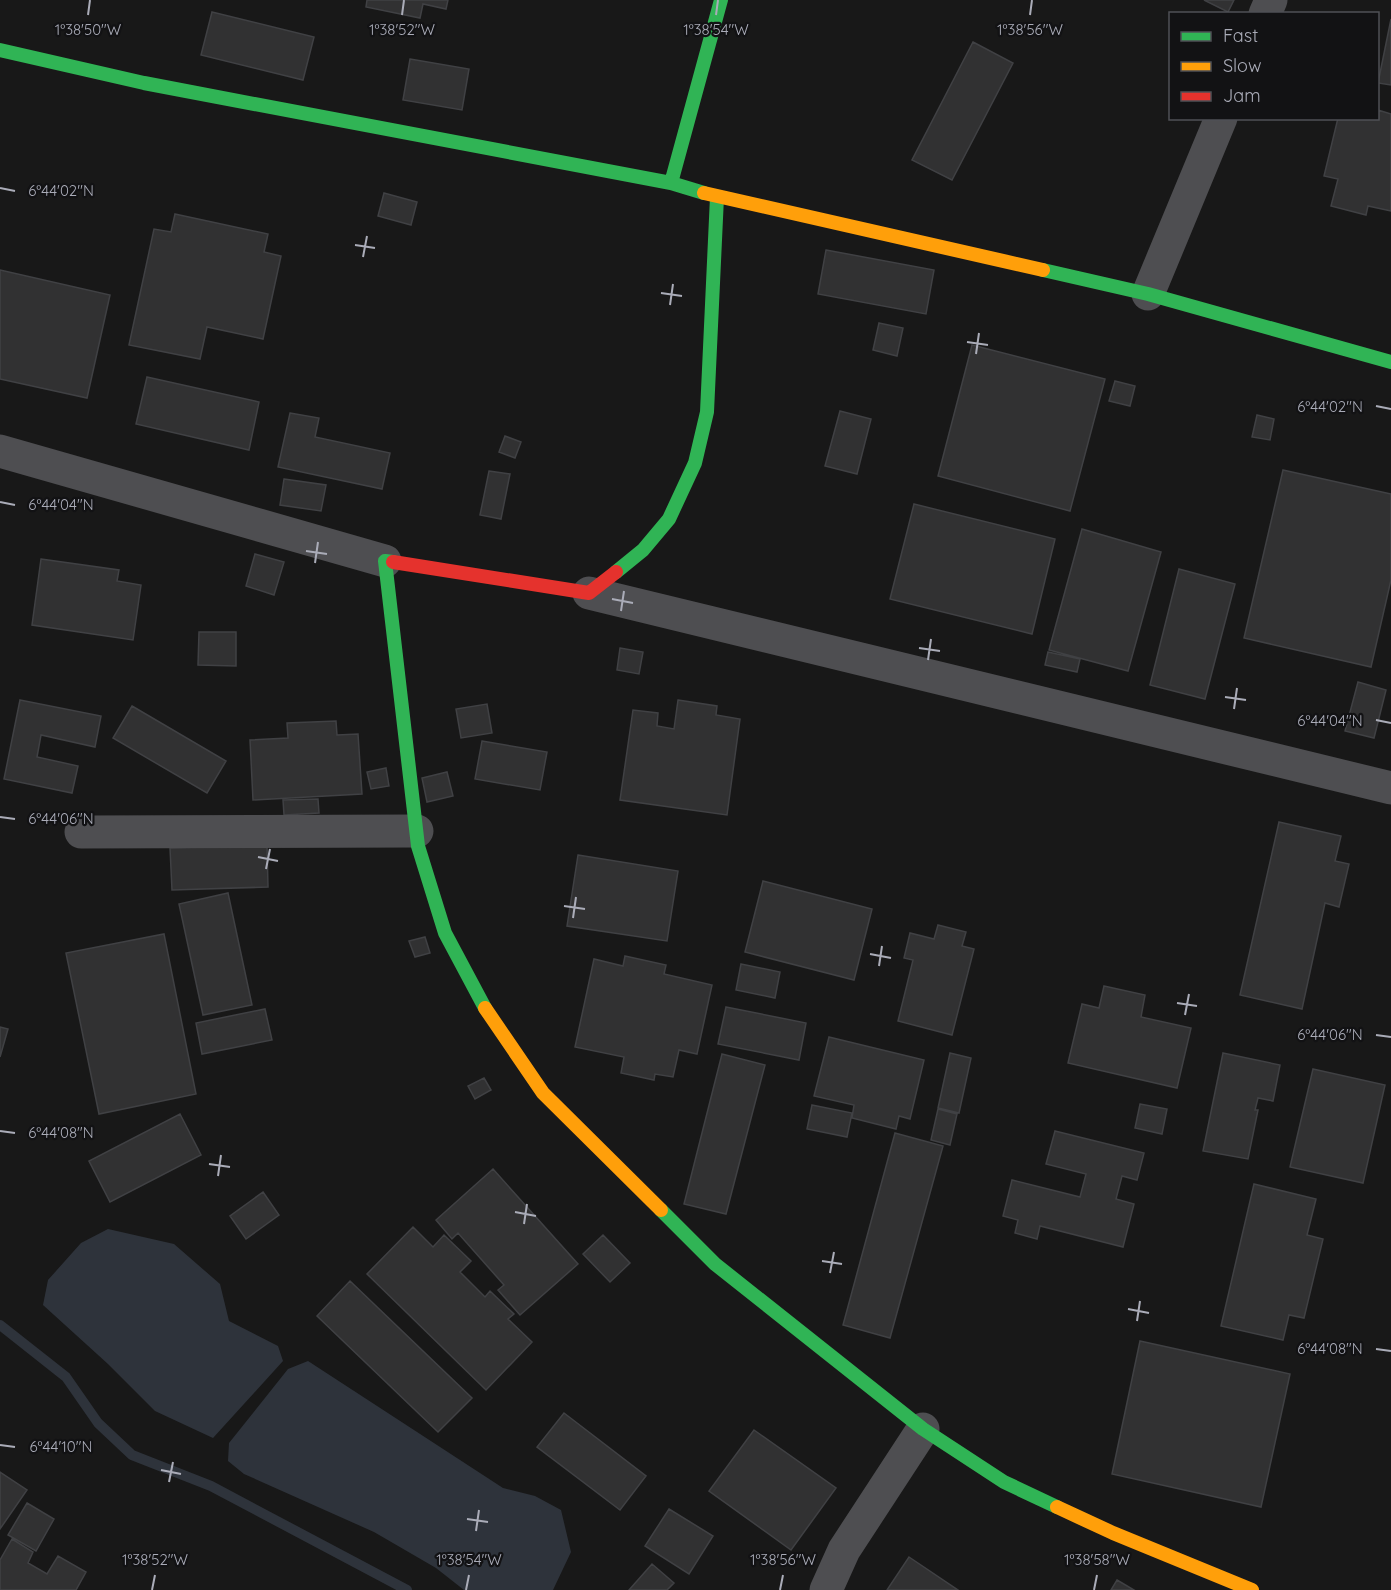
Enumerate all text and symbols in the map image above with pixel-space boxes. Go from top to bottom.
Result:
legend [1169,12,1379,120]
text: 1°38'50"W [55,20,122,39]
text: 1°38'52"W [369,20,436,39]
text: 1°38'54"W [683,20,749,39]
text: 1°38'56"W [997,20,1063,39]
text: Fast [1223,24,1258,47]
text: Slow [1223,54,1261,77]
text: Jam [1223,84,1261,107]
text: 6°44'02"N [28,181,94,200]
text: 6°44'02"N [1297,397,1363,416]
text: 6°44'04"N [28,495,94,514]
text: 6°44'04"N [1297,711,1363,730]
text: 6°44'06"N [28,809,94,828]
text: 6°44'06"N [1297,1025,1363,1044]
text: 6°44'08"N [28,1123,94,1142]
text: 6°44'08"N [1297,1339,1363,1358]
text: 6°44'10"N [30,1437,92,1456]
text: 1°38'52"W [122,1550,189,1569]
text: 1°38'54"W [436,1550,502,1569]
text: 1°38'56"W [750,1550,816,1569]
text: 1°38'58"W [1064,1550,1130,1569]

